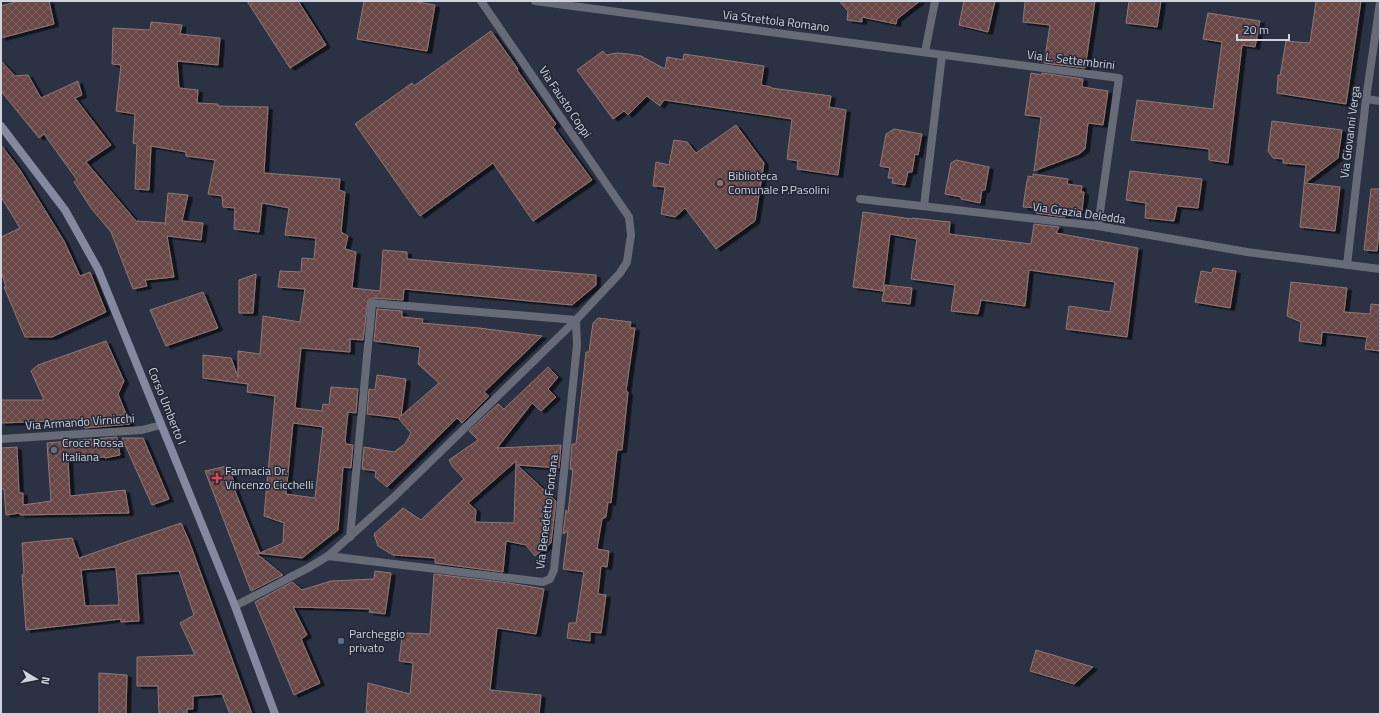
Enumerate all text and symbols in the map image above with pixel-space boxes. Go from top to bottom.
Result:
street label: Via Strettola Romano [722,5,831,36]
scale bar [1237,16,1289,42]
text: 20 m [1243,20,1269,39]
street label: Via L. Settembrini [1026,45,1116,74]
street label: Via Fausto Coppi [534,62,597,142]
street label: Via Giovanni Verga [1334,84,1365,179]
place label: Biblioteca Comunale P.Pasolini [728,166,829,199]
marker: Biblioteca Comunale P.Pasolini [715,178,725,188]
street label: Via Grazia Deledda [1031,197,1127,228]
street label: Corso Umberto I [143,364,192,447]
street label: Via Armando Virnicchi [25,408,135,435]
place label: Croce Rossa Italiana [62,433,124,466]
marker: Croce Rossa Italiana [49,445,59,455]
street label: Via Benedetto Fontana [530,453,563,570]
place label: Farmacia Dr. Vincenzo Cicchelli [225,461,313,494]
marker: Farmacia Dr. Vincenzo Cicchelli [212,473,222,483]
place label: Parcheggio privato [349,624,405,657]
marker: Parcheggio privato [336,636,346,646]
north arrow [16,659,56,699]
text: N [37,676,54,686]

